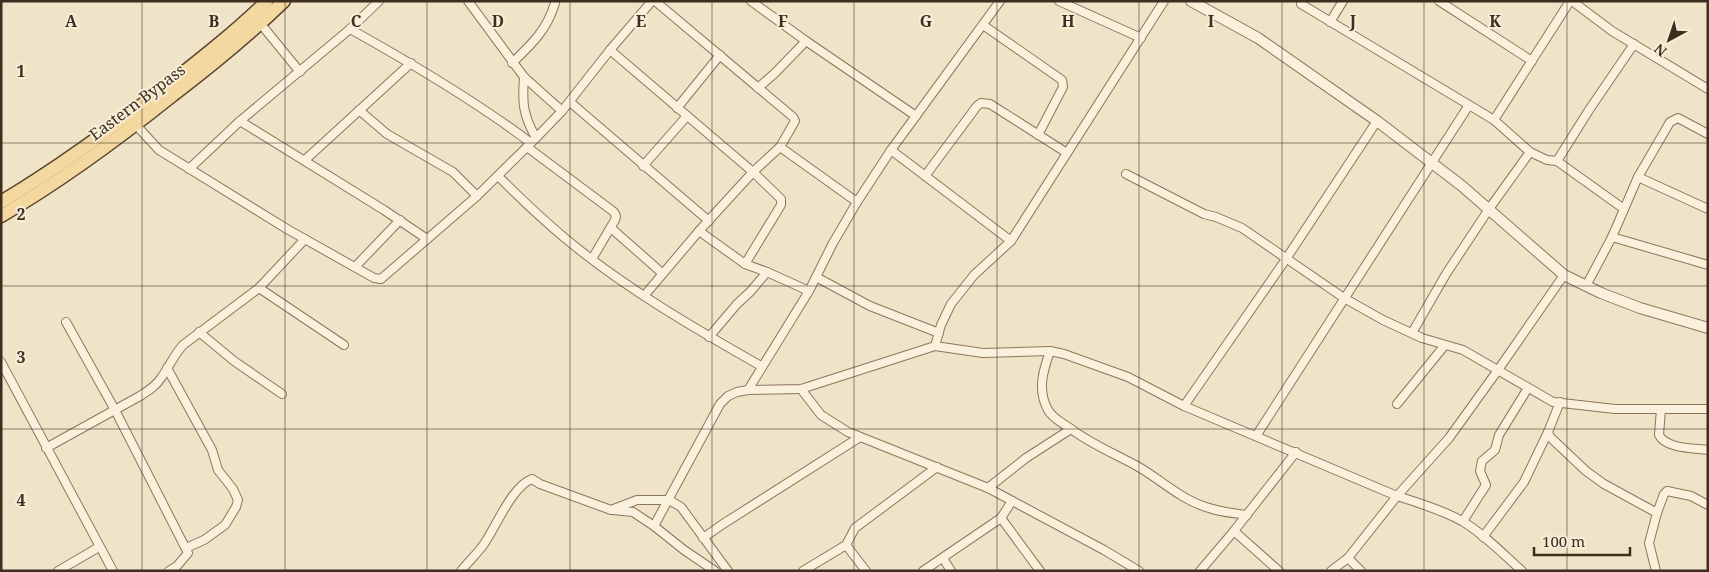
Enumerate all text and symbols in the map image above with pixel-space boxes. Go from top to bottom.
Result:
text: A [65,10,78,32]
text: B [209,10,220,32]
text: C [351,10,362,32]
text: D [492,10,504,32]
text: E [636,10,646,32]
text: F [778,10,788,32]
text: G [920,10,932,32]
text: H [1061,10,1075,32]
text: I [1208,10,1214,32]
text: J [1349,10,1357,32]
text: K [1489,10,1501,32]
north arrow [1644,15,1694,65]
text: N [1650,40,1671,61]
street label: Eastern Bypass [85,59,189,145]
text: 1 [16,60,26,82]
text: 2 [16,203,26,225]
text: 3 [16,346,26,368]
text: 4 [16,489,26,511]
scale bar [1534,524,1630,556]
text: 100 m [1542,531,1585,551]

